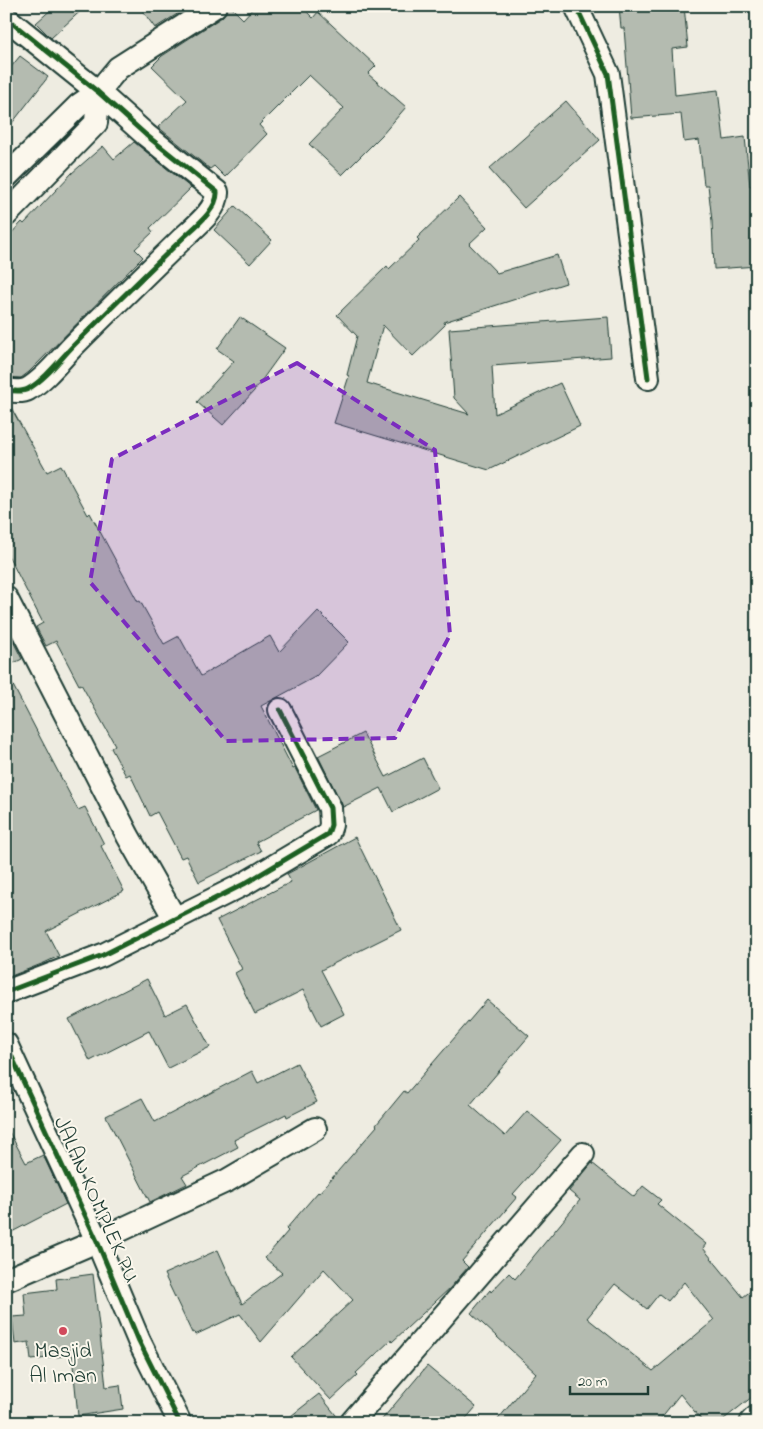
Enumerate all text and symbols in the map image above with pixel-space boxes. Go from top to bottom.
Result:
street label: JALAN KOMPLEK PU [44,1112,146,1288]
marker: Masjid Al Iman [57,1325,69,1337]
place label: Masjid Al Iman [29,1336,97,1393]
scale bar [570,1364,648,1396]
text: 20 m [578,1371,608,1393]

